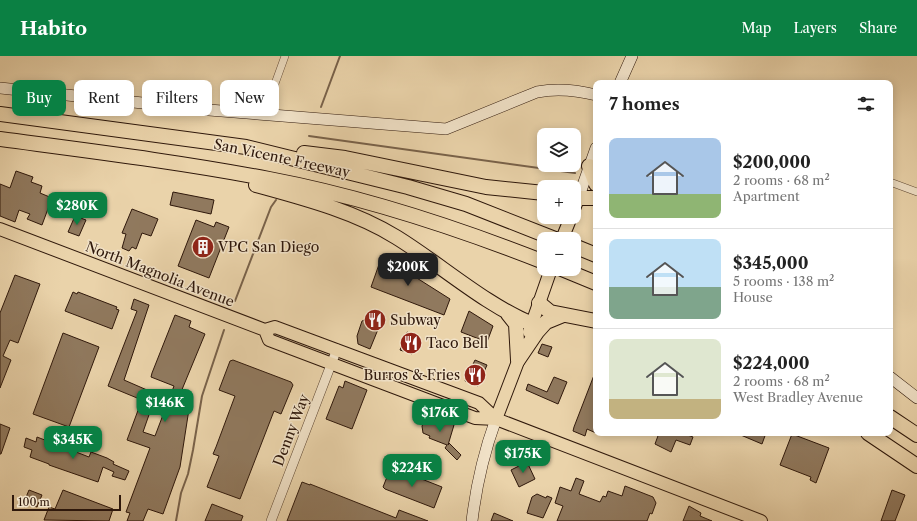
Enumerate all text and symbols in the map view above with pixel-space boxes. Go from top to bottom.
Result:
text: Habito [20,17,87,40]
text: Map [741,19,771,37]
text: Layers [793,19,837,37]
text: Share [859,19,897,37]
chip: Buy [12,80,66,116]
chip: Rent [74,80,134,116]
chip: Filters [142,80,212,116]
chip: New [220,80,279,116]
icon: filters [855,93,877,115]
text: 7 homes [609,94,680,114]
map controls [537,128,581,276]
button: layers [537,128,581,172]
street label: San Vicente Freeway [212,135,352,181]
text: $200,000 [733,152,811,172]
icon: home [641,154,689,202]
text: 2 rooms · 68 m² [733,172,830,188]
button: + [537,180,581,224]
text: Apartment [733,188,800,204]
pin: $280K [49,192,105,226]
text: $280K [56,197,98,213]
button: − [537,232,581,276]
building icon: VPC San Diego [190,234,216,260]
street label: North Magnolia Avenue [83,237,237,311]
place label: VPC San Diego [217,238,319,256]
pin: $200K [380,253,436,287]
text: $345,000 [733,253,809,273]
icon: home [641,255,689,303]
text: $200K [387,258,429,274]
text: 5 rooms · 138 m² [733,273,834,289]
text: House [733,289,773,305]
restaurant icon: Subway [362,307,388,333]
place label: Subway [390,311,441,329]
restaurant icon: Taco Bell [398,330,424,356]
place label: Taco Bell [426,334,488,352]
text: $224,000 [733,353,810,373]
icon: home [641,355,689,403]
restaurant icon: Burros & Fries [462,362,488,388]
place label: Burros & Fries [363,366,460,384]
text: 2 rooms · 68 m² [733,373,830,389]
pin: $146K [137,389,193,423]
text: West Bradley Avenue [733,389,863,405]
street label: Denny Way [269,391,313,469]
text: $146K [146,394,184,410]
pin: $176K [412,399,468,433]
text: $176K [421,404,459,420]
pin: $345K [45,426,101,460]
text: $345K [53,431,93,447]
pin: $175K [495,440,551,474]
text: $175K [504,445,542,461]
pin: $224K [384,454,440,488]
text: $224K [392,459,432,475]
scale bar [12,493,121,512]
text: 100 m [18,495,50,509]

